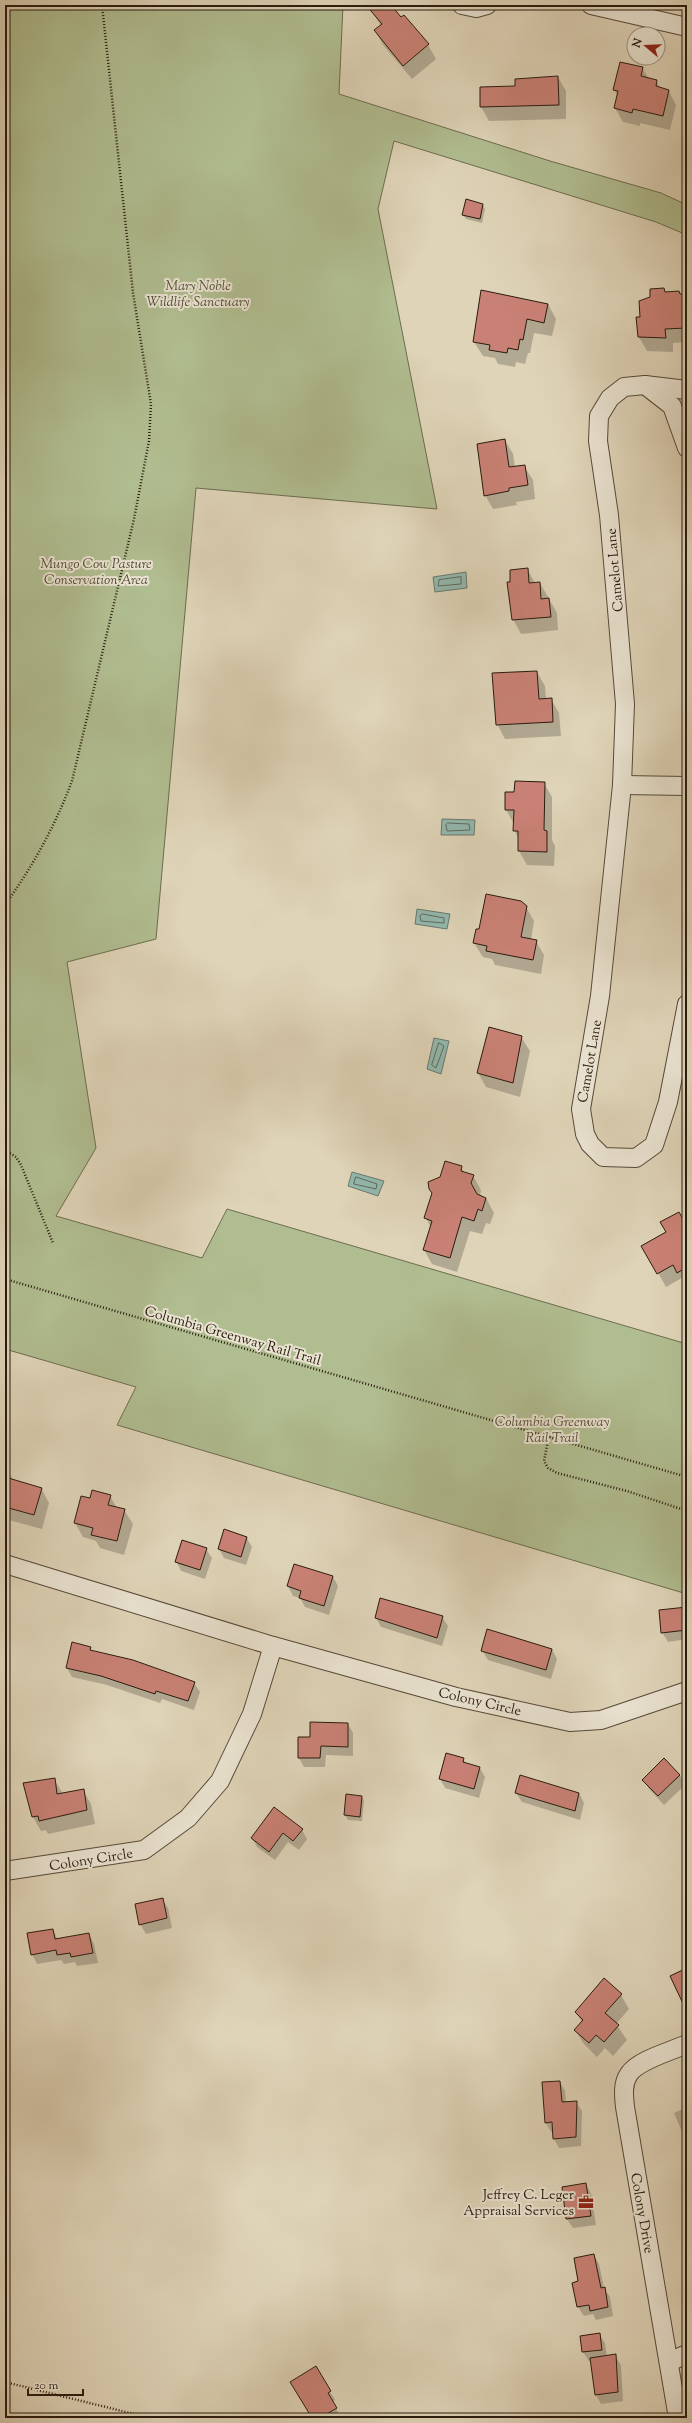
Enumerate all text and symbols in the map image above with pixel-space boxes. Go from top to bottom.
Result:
north arrow [626,26,666,66]
text: N [628,36,647,51]
park label: Mary Noble Wildlife Sanctuary [147,277,250,313]
street label: Camelot Lane [602,527,630,613]
park label: Mungo Cow Pasture Conservation Area [40,555,152,591]
street label: Camelot Lane [574,1018,608,1105]
street label: Columbia Greenway Rail Trail [142,1302,323,1372]
park label: Columbia Greenway Rail Trail [495,1413,609,1449]
street label: Colony Circle [436,1684,523,1722]
street label: Colony Circle [48,1844,135,1877]
street label: Colony Drive [624,2172,658,2255]
place label: Jeffrey C. Leger Appraisal Services [463,2186,575,2222]
office icon: Jeffrey C. Leger Appraisal Services [577,2193,595,2211]
scale bar [28,2371,83,2397]
text: 20 m [34,2377,59,2395]

